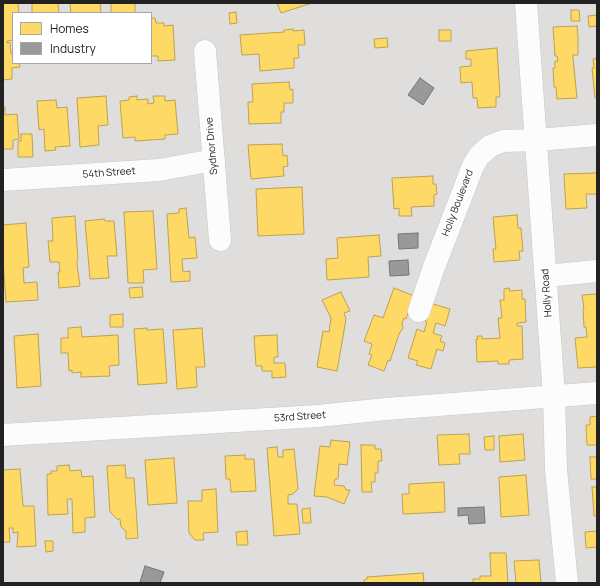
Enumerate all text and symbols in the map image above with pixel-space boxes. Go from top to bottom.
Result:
legend [12,12,152,64]
text: Homes [50,20,89,37]
text: Industry [50,40,96,57]
street label: Sydnor Drive [204,117,220,175]
street label: 54th Street [82,165,136,181]
street label: Holly Boulevard [440,168,476,238]
street label: Holly Road [539,268,555,318]
street label: 53rd Street [274,409,326,425]

